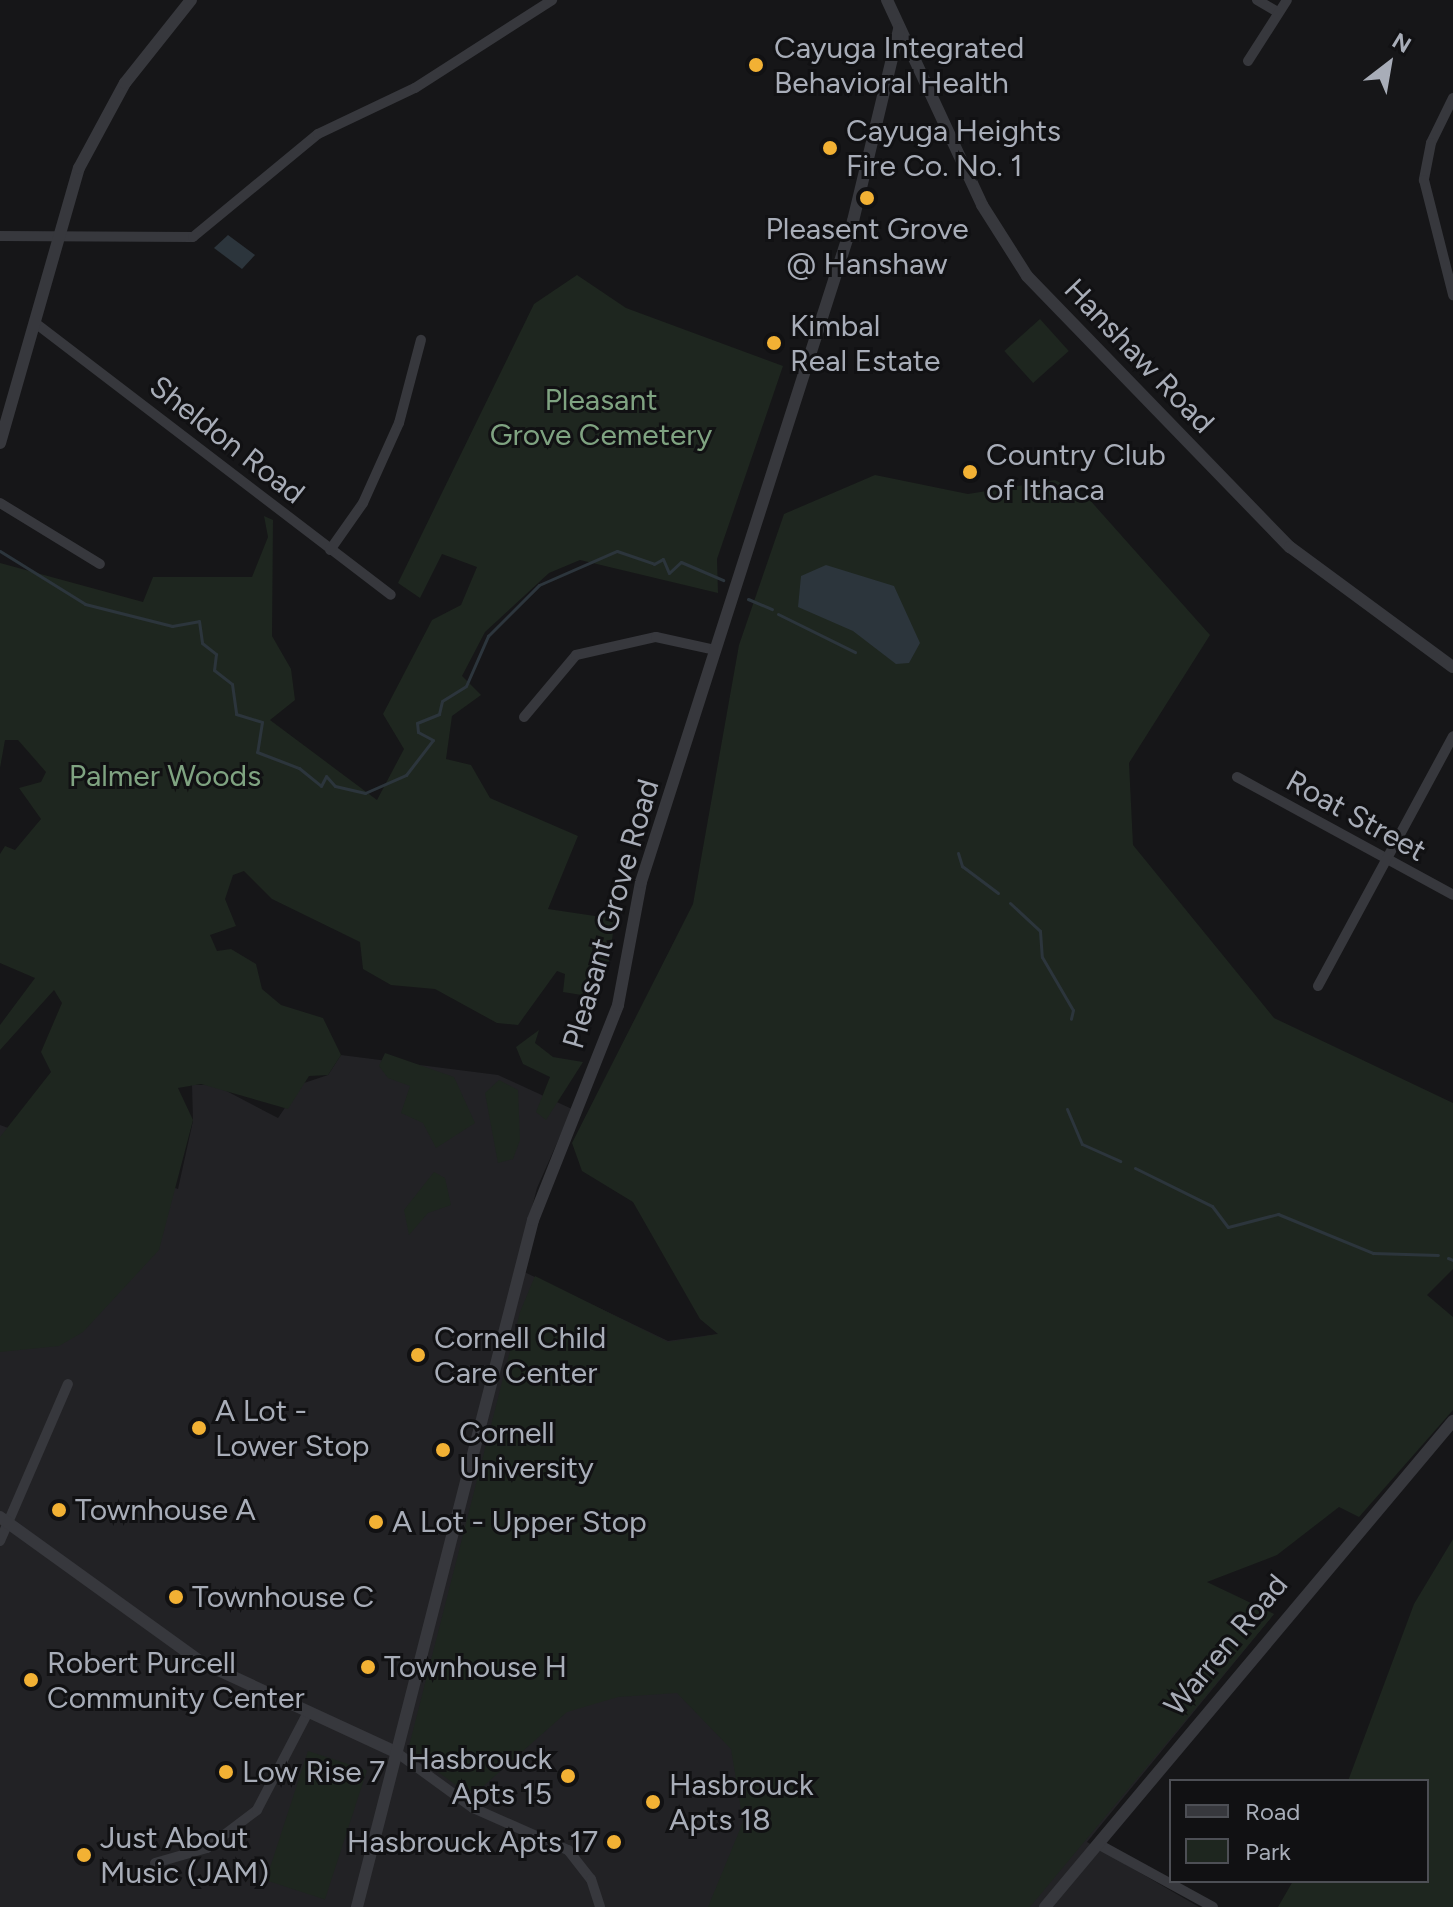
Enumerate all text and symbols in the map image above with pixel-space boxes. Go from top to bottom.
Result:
north arrow [1349,24,1429,104]
text: N [1387,27,1416,59]
place label: Cayuga Integrated Behavioral Health [774,30,1024,100]
marker: Cayuga Integrated Behavioral Health [745,54,767,76]
place label: Cayuga Heights Fire Co. No. 1 [846,113,1061,184]
marker: Cayuga Heights Fire Co. No. 1 [821,139,839,157]
marker: Pleasent Grove @ Hanshaw [858,189,876,207]
place label: Pleasent Grove @ Hanshaw [765,211,969,282]
street label: Hanshaw Road [1056,271,1222,441]
place label: Kimbal Real Estate [790,308,940,378]
marker: Kimbal Real Estate [765,334,783,352]
street label: Sheldon Road [143,368,311,512]
park label: Pleasant Grove Cemetery [490,382,712,452]
place label: Country Club of Ithaca [986,437,1166,508]
marker: Country Club of Ithaca [961,463,979,481]
park label: Palmer Woods [69,758,261,794]
street label: Roat Street [1280,763,1432,869]
street label: Pleasant Grove Road [555,775,667,1053]
place label: Cornell Child Care Center [434,1320,606,1390]
marker: Cornell Child Care Center [409,1346,427,1364]
place label: A Lot - Lower Stop [215,1393,370,1464]
place label: Cornell University [459,1415,594,1486]
marker: A Lot - Lower Stop [190,1419,208,1437]
marker: Cornell University [434,1441,452,1459]
place label: Townhouse A [75,1492,256,1528]
marker: Townhouse A [50,1501,68,1519]
place label: A Lot - Upper Stop [392,1504,647,1540]
marker: A Lot - Upper Stop [367,1513,385,1531]
street label: Warren Road [1157,1567,1295,1723]
place label: Townhouse C [192,1579,374,1615]
marker: Townhouse C [167,1588,185,1606]
place label: Robert Purcell Community Center [47,1645,305,1716]
place label: Townhouse H [384,1649,567,1685]
marker: Townhouse H [359,1658,377,1676]
marker: Robert Purcell Community Center [22,1671,40,1689]
place label: Hasbrouck Apts 15 [408,1741,552,1812]
place label: Low Rise 7 [242,1754,385,1790]
marker: Low Rise 7 [217,1763,235,1781]
marker: Hasbrouck Apts 15 [559,1767,577,1785]
place label: Hasbrouck Apts 18 [669,1767,813,1838]
legend [1169,1779,1429,1883]
marker: Hasbrouck Apts 18 [644,1793,662,1811]
text: Road [1245,1797,1300,1826]
place label: Just About Music (JAM) [100,1820,269,1890]
place label: Hasbrouck Apts 17 [347,1824,598,1860]
marker: Hasbrouck Apts 17 [605,1833,623,1851]
text: Park [1245,1837,1291,1866]
marker: Just About Music (JAM) [75,1846,93,1864]

